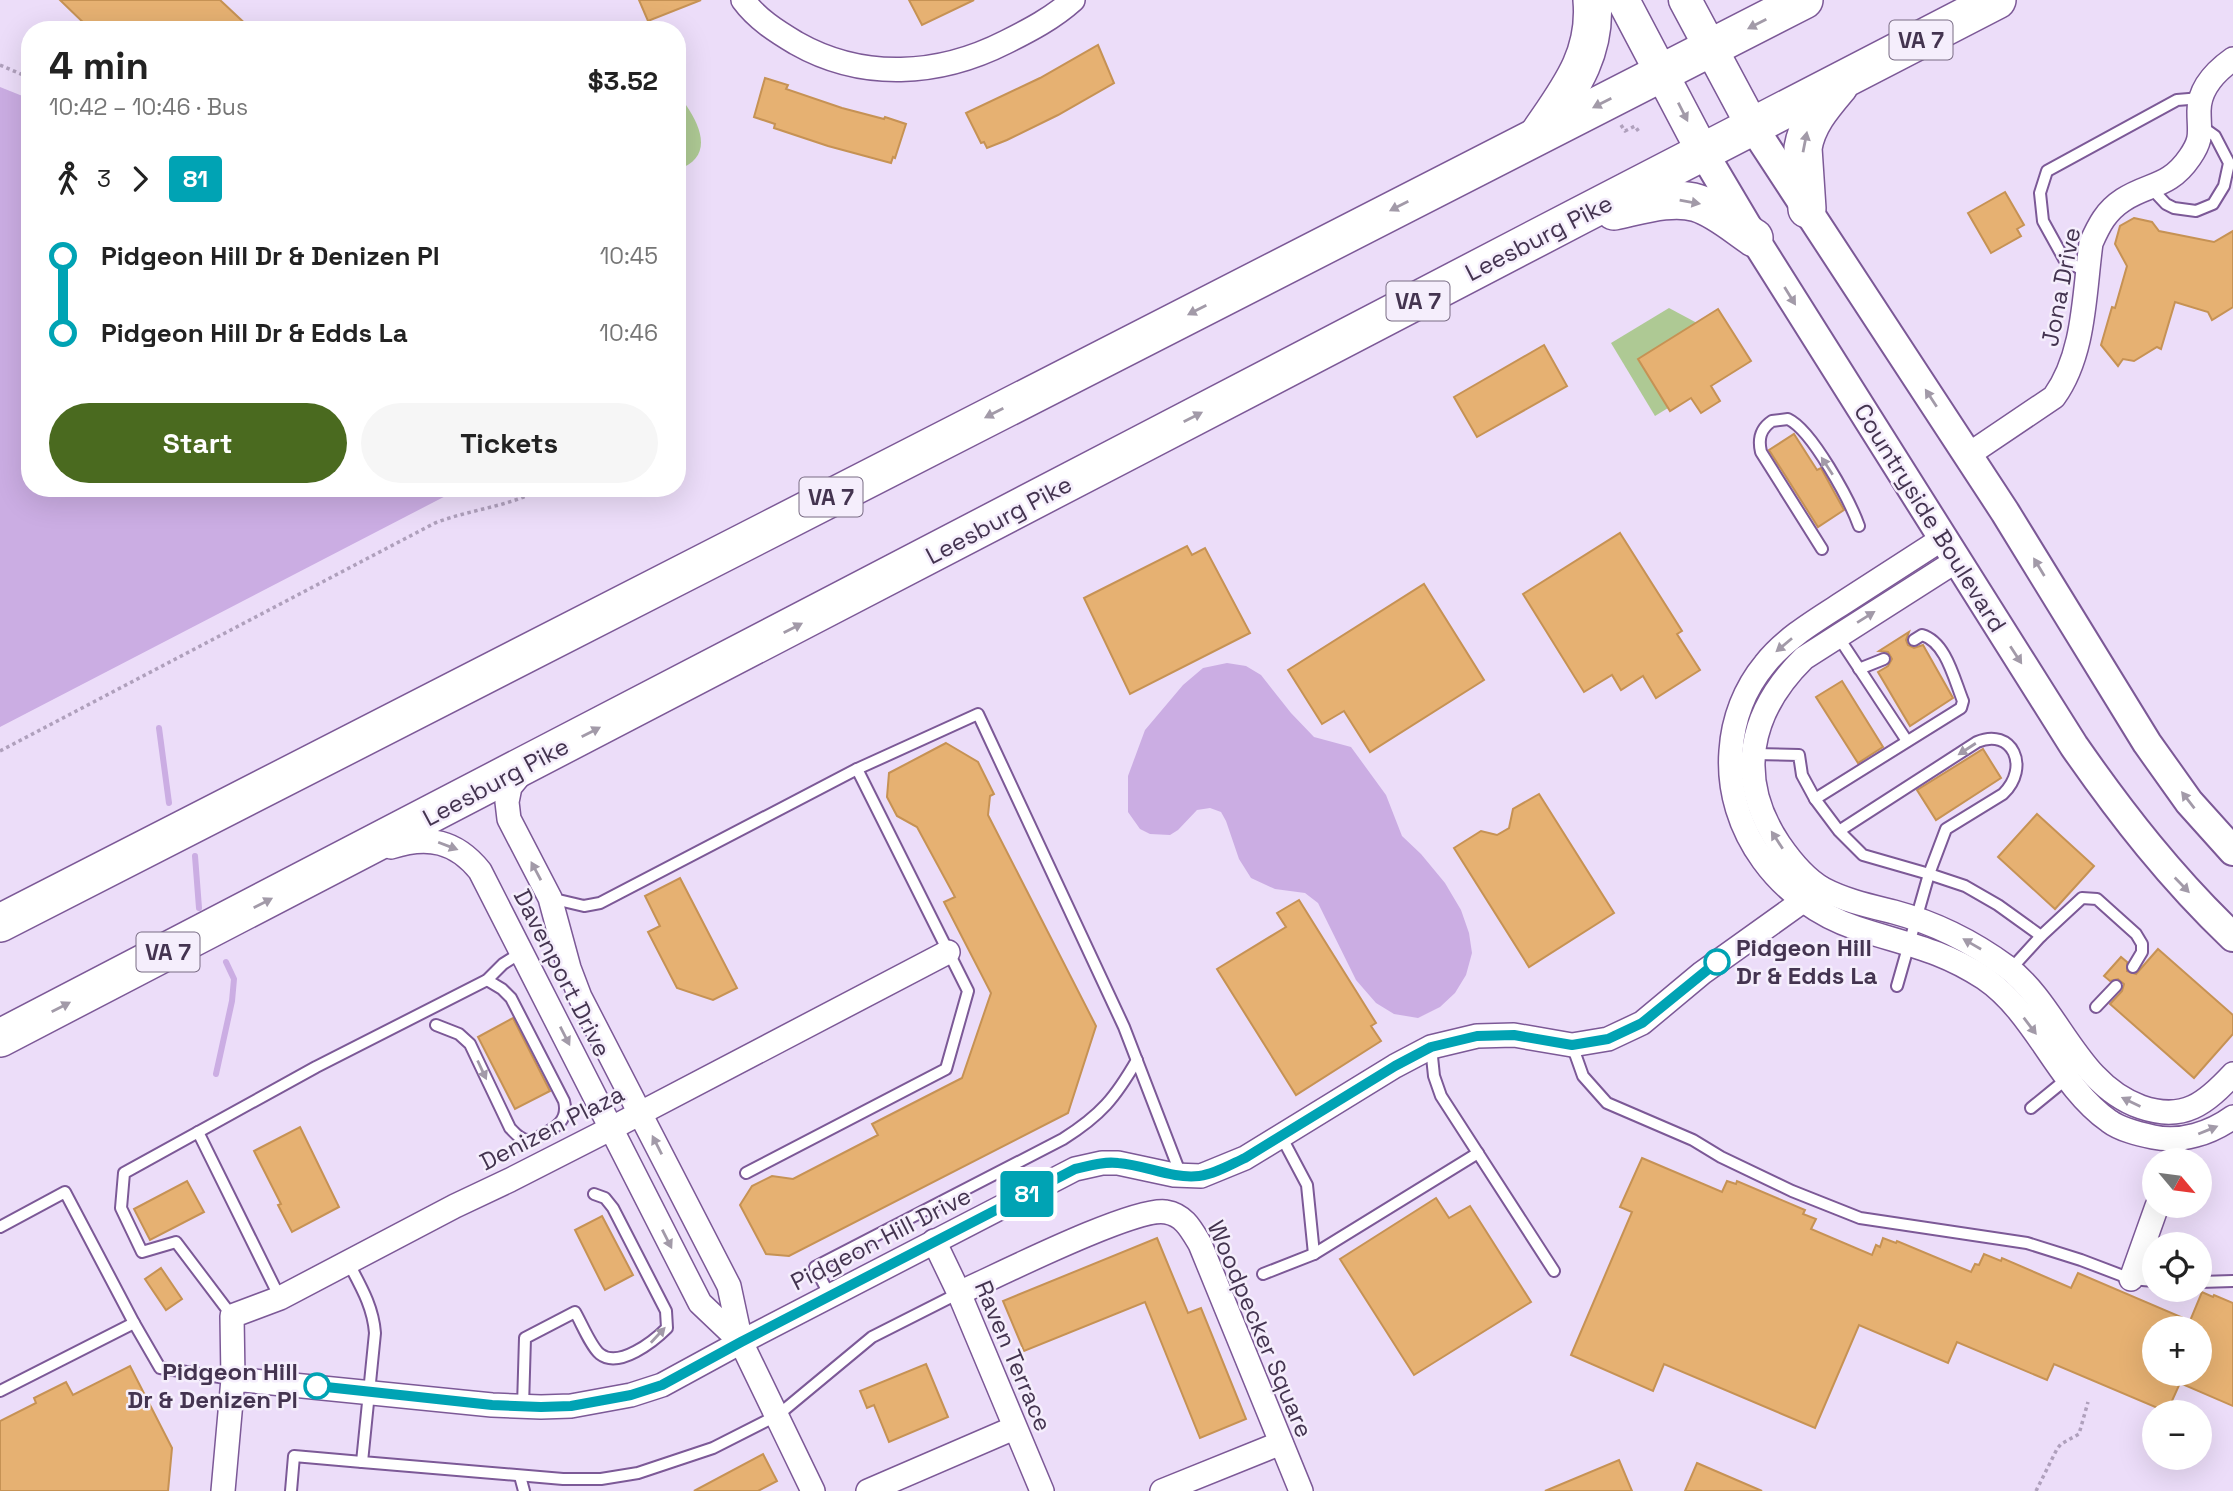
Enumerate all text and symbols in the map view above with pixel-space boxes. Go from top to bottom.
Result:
one-way arrow [1746,18,1766,30]
road number: VA 7 [1890,20,1952,60]
text: 4 min [49,42,149,90]
text: $3.52 [588,64,658,98]
text: 10:42 – 10:46 · Bus [49,92,248,122]
one-way arrow [1592,98,1612,109]
one-way arrow [1677,102,1688,122]
one-way arrow [1800,131,1811,153]
icon: walk [49,160,87,198]
icon: forward [121,160,159,198]
text: 81 [183,163,208,194]
text: 3 [97,164,111,194]
street label: Leesburg Pike [1460,187,1618,288]
one-way arrow [1679,197,1701,208]
one-way arrow [1389,200,1409,212]
street label: Jona Drive [2034,225,2087,349]
text: Pidgeon Hill Dr & Denizen Pl [101,239,440,273]
text: 10:45 [600,241,658,271]
road number: VA 7 [1386,282,1450,320]
one-way arrow [1784,287,1797,306]
one-way arrow [1187,304,1207,315]
text: Pidgeon Hill Dr & Edds La [101,316,408,350]
text: 10:46 [599,318,658,348]
one-way arrow [1924,388,1937,407]
street label: Countryside Boulevard [1847,398,2013,638]
button: Start [49,403,347,483]
button: Tickets [361,403,658,483]
one-way arrow [984,408,1004,419]
one-way arrow [1183,412,1203,423]
one-way arrow [1820,457,1833,476]
street label: Leesburg Pike [920,468,1077,571]
road number: VA 7 [800,477,862,516]
one-way arrow [2032,558,2045,577]
one-way arrow [1857,611,1876,624]
one-way arrow [783,622,803,633]
one-way arrow [1775,637,1793,653]
one-way arrow [2009,645,2022,664]
one-way arrow [581,727,601,738]
street label: Leesburg Pike [417,730,574,833]
one-way arrow [1957,742,1976,755]
one-way arrow [2181,791,2195,809]
one-way arrow [1770,830,1783,849]
one-way arrow [437,840,458,851]
one-way arrow [531,861,542,881]
one-way arrow [2173,876,2189,893]
street label: Davenport Drive [507,884,618,1062]
one-way arrow [253,898,273,909]
road number: VA 7 [136,932,200,972]
place label: Pidgeon Hill Dr & Edds La [1736,932,1877,991]
one-way arrow [1962,938,1981,950]
marker: Pidgeon Hill Dr & Edds La [1704,949,1730,975]
one-way arrow [51,1001,71,1013]
one-way arrow [2022,1017,2037,1035]
one-way arrow [559,1026,570,1046]
one-way arrow [477,1060,488,1080]
street label: Denizen Plaza [474,1078,629,1177]
one-way arrow [2121,1096,2141,1107]
one-way arrow [2197,1124,2218,1135]
one-way arrow [651,1135,663,1155]
north arrow [2142,1148,2212,1218]
map controls [2142,1148,2212,1470]
line badge: 81 [996,1171,1058,1217]
text: 81 [1014,1178,1040,1209]
street label: Pidgeon Hill Drive [785,1180,976,1297]
street label: Woodpecker Square [1201,1216,1320,1442]
one-way arrow [662,1229,673,1249]
button: locate [2142,1232,2212,1302]
street label: Raven Terrace [968,1276,1059,1436]
button: + [2142,1316,2212,1386]
one-way arrow [650,1327,666,1344]
place label: Pidgeon Hill Dr & Denizen Pl [127,1356,298,1415]
marker: Pidgeon Hill Dr & Denizen Pl [304,1373,330,1399]
button: − [2142,1400,2212,1470]

